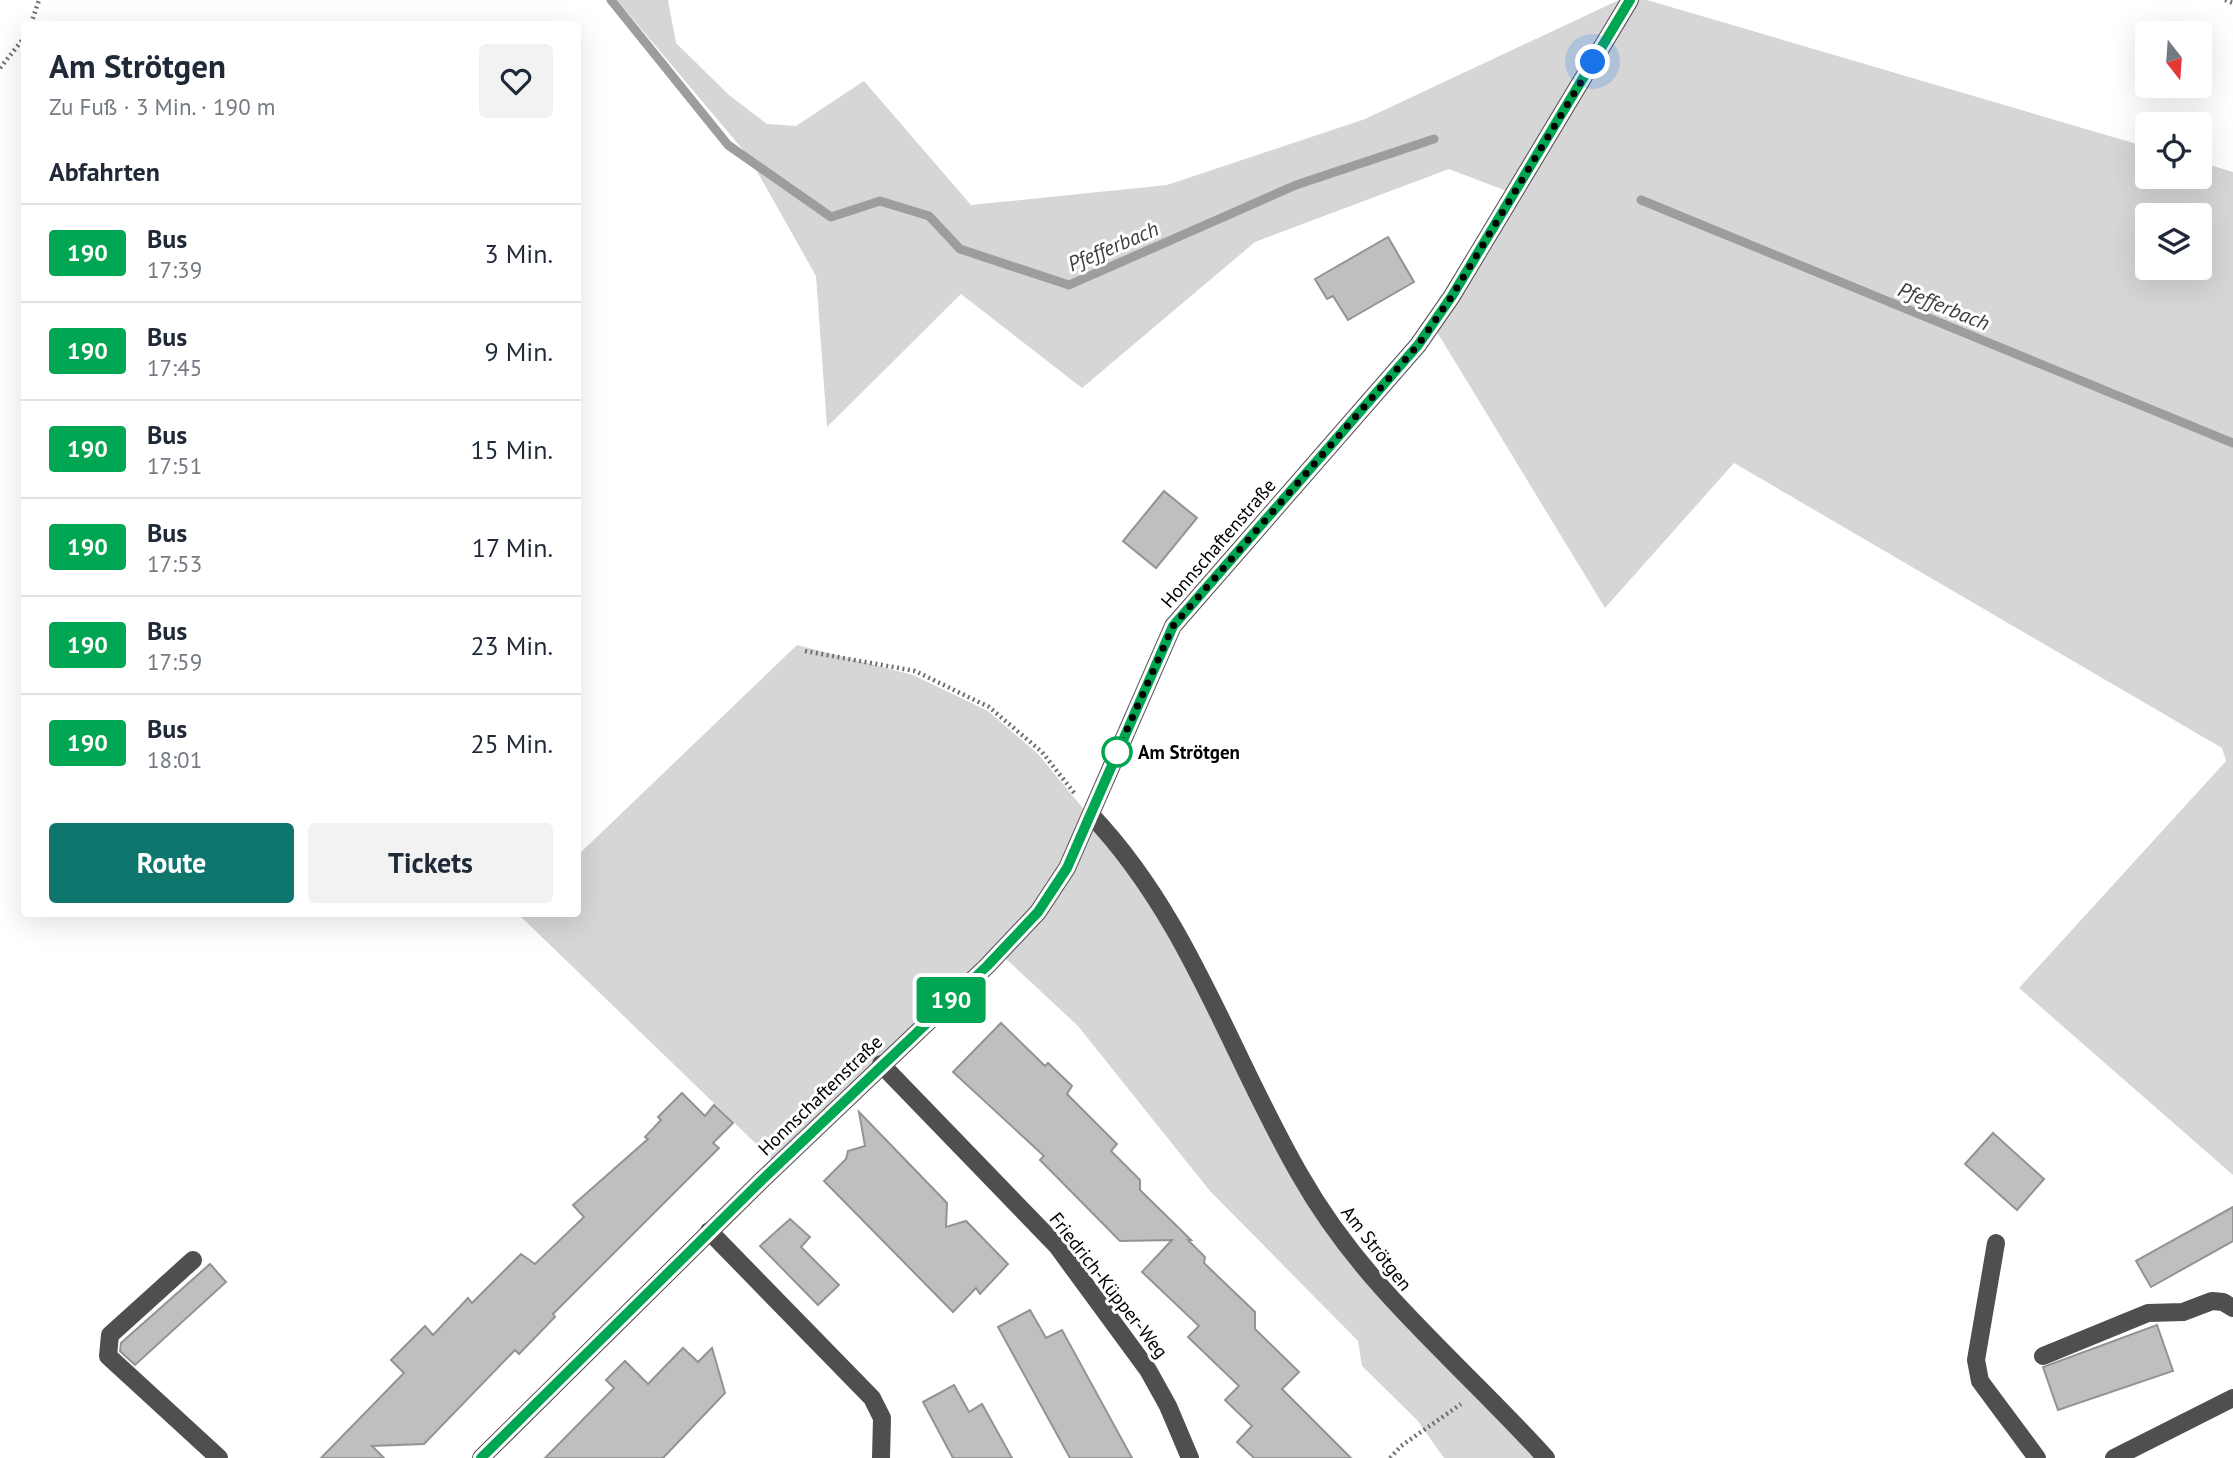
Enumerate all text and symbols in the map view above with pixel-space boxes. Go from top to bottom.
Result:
north arrow [2135,21,2212,98]
map controls [2135,21,2212,280]
text: Am Strötgen [49,44,226,87]
button: heart [479,44,553,118]
your location [1575,44,1610,79]
text: Zu Fuß · 3 Min. · 190 m [49,92,275,121]
button: locate [2135,112,2212,189]
text: Abfahrten [49,155,160,188]
button: layers [2135,203,2212,280]
water label: Pfefferbach [1063,215,1163,277]
text: Bus [147,222,187,255]
text: 190 [67,237,108,268]
text: 3 Min. [485,237,553,270]
text: 17:39 [147,255,202,284]
water label: Pfefferbach [1894,275,1994,337]
text: Bus [147,320,187,353]
text: 190 [67,335,108,366]
text: 9 Min. [485,335,553,368]
text: 17:45 [147,353,202,382]
text: Bus [147,418,187,451]
text: 190 [67,433,108,464]
text: 15 Min. [470,433,553,466]
text: 17:51 [147,451,202,480]
street label: Honnschaftenstraße [1155,473,1281,613]
text: Bus [147,516,187,549]
text: 190 [67,531,108,562]
text: 17 Min. [472,531,553,564]
text: 17:53 [147,549,202,578]
text: Bus [147,614,187,647]
text: 190 [67,629,108,660]
text: 23 Min. [470,629,553,662]
text: 17:59 [147,647,202,676]
text: Bus [147,712,187,745]
text: 190 [67,727,108,758]
text: 25 Min. [470,727,553,760]
marker: Am Strötgen [1102,737,1132,767]
place label: Am Strötgen [1138,740,1240,764]
text: 18:01 [147,745,202,774]
button: Route [49,823,294,903]
button: Tickets [308,823,553,903]
line badge: 190 [911,977,991,1023]
text: 190 [931,984,971,1015]
street label: Honnschaftenstraße [753,1030,887,1160]
street label: Am Strötgen [1336,1201,1418,1295]
street label: Friedrich-Küpper-Weg [1045,1207,1173,1363]

